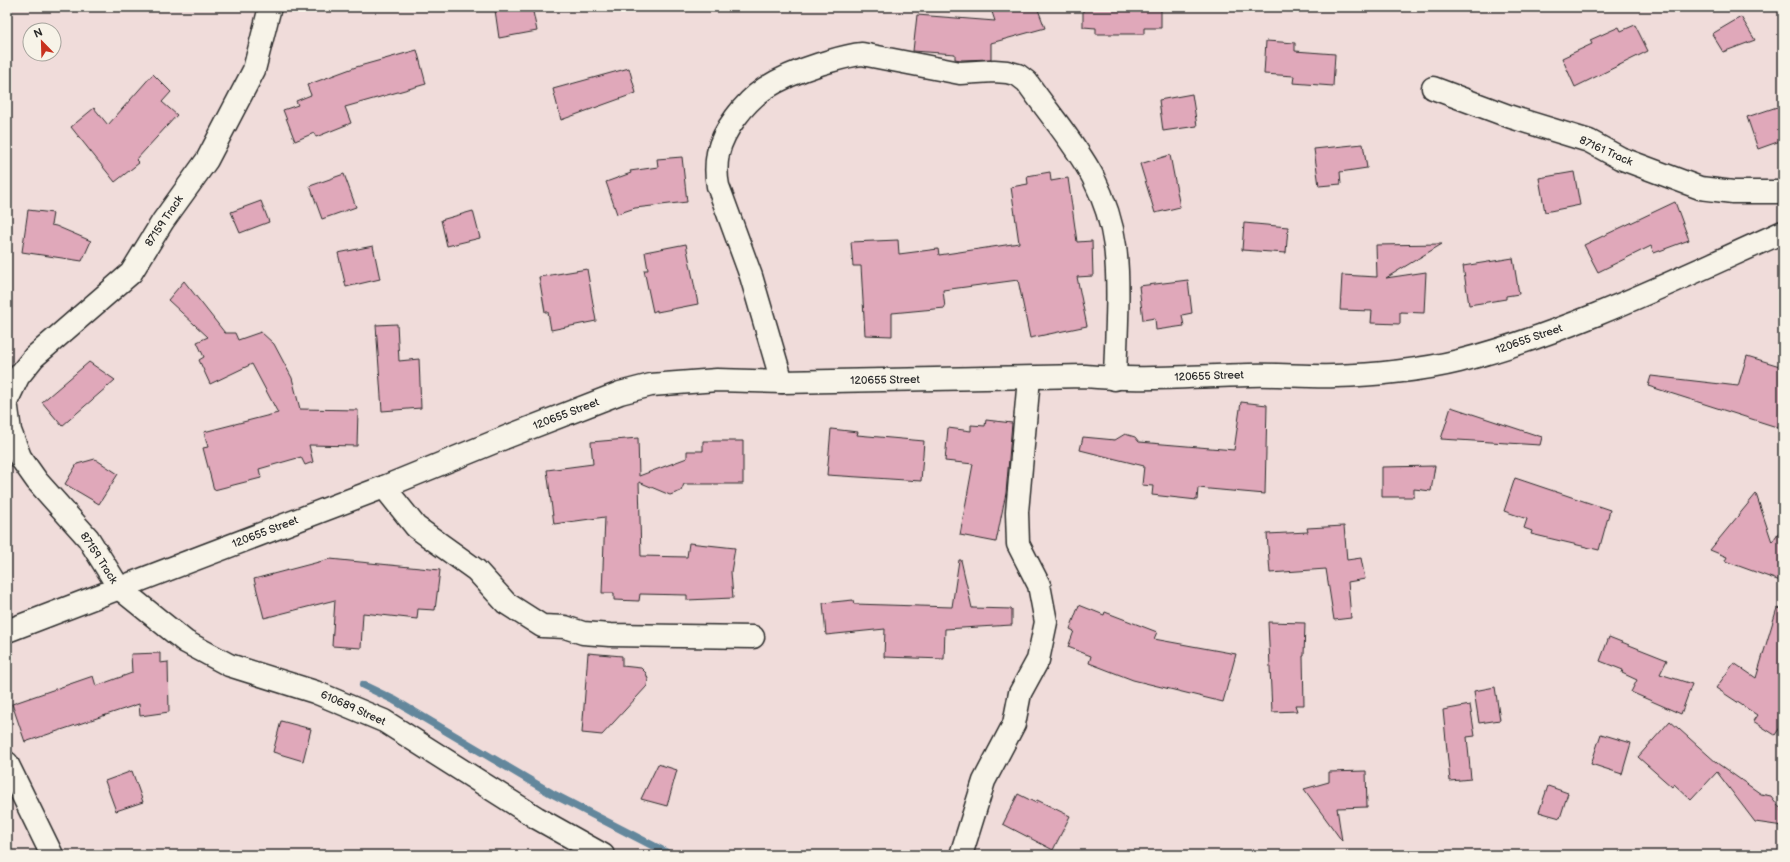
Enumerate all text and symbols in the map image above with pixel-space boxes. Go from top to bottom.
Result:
north arrow [22,22,62,62]
text: N [32,26,45,41]
street label: 87161 Track [1577,133,1635,169]
street label: 87159 Track [142,193,186,249]
street label: 120655 Street [1494,321,1565,356]
street label: 120655 Street [1174,368,1245,384]
street label: 120655 Street [850,373,920,387]
street label: 120655 Street [531,395,601,433]
street label: 120655 Street [230,513,300,551]
street label: 87159 Track [78,530,121,587]
street label: 610689 Street [318,688,388,728]

